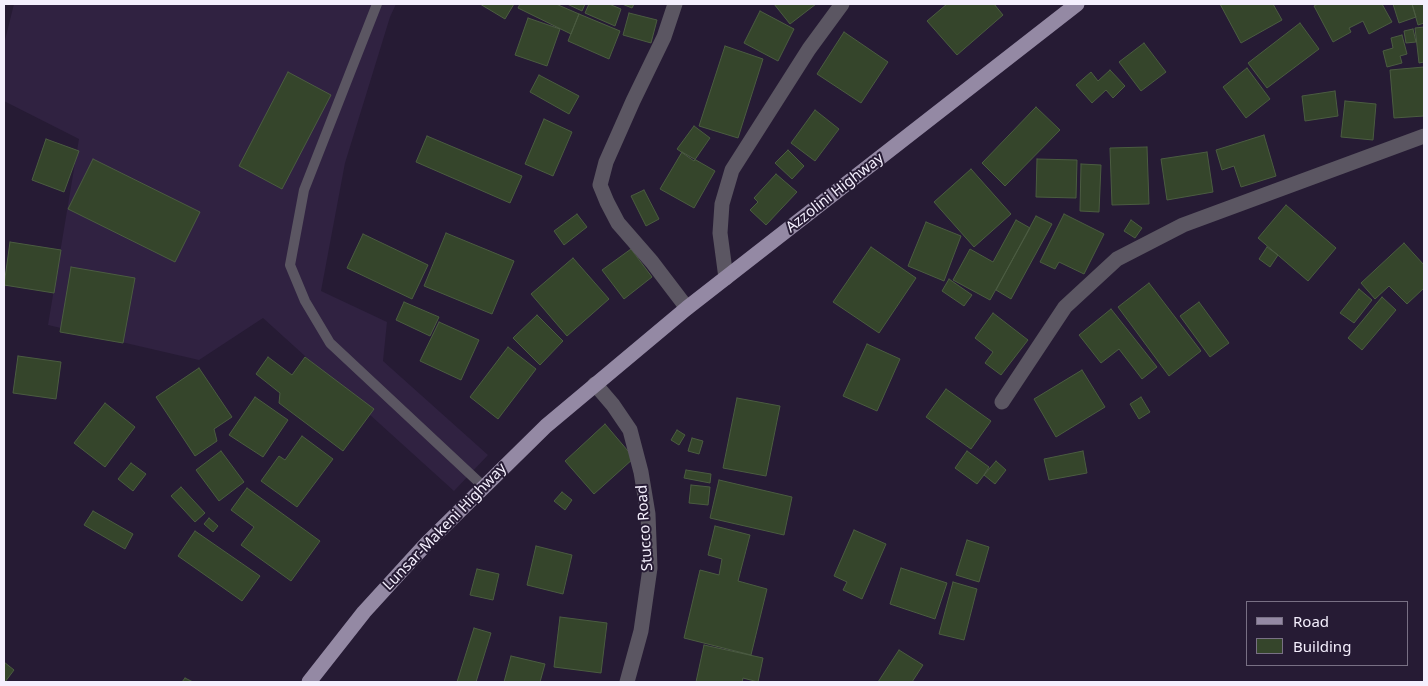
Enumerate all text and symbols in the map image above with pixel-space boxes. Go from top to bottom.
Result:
street label: Azzolini Highway [783,149,887,237]
street label: Lunsar-Makeni Highway [380,460,510,594]
street label: Stucco Road [633,484,657,572]
legend [1246,601,1408,666]
text: Road [1293,611,1329,631]
text: Building [1293,636,1351,656]

